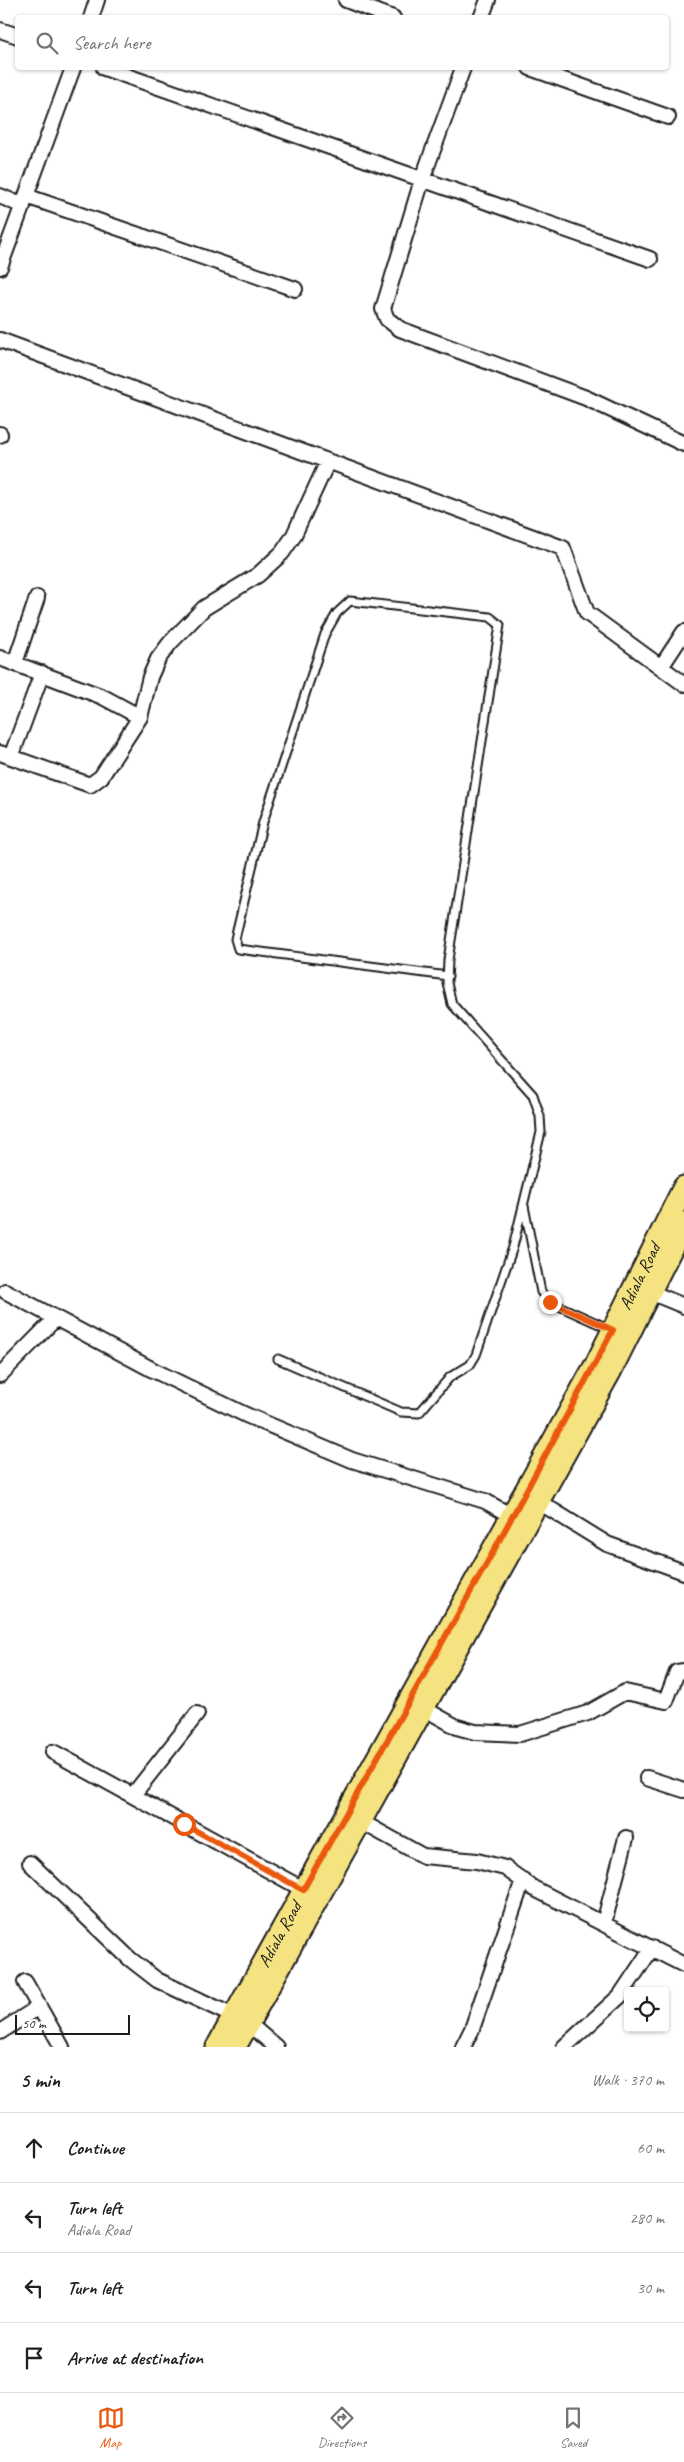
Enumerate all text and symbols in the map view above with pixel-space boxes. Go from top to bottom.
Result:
search box [15,15,669,70]
icon: search [33,29,61,57]
text: Search here [73,31,150,55]
street label: Adiala Road [614,1237,667,1313]
route end [539,1291,562,1314]
route start [173,1813,196,1836]
street label: Adiala Road [253,1895,308,1971]
map controls [624,1987,669,2032]
button: locate [624,1987,669,2032]
scale bar [15,2012,130,2035]
text: 50 m [22,2015,46,2032]
text: 5 min [20,2067,60,2093]
text: Walk · 370 m [592,2070,664,2090]
icon: ahead [20,2134,48,2162]
text: Continue [67,2136,124,2160]
text: 60 m [637,2138,664,2158]
text: Turn left [67,2196,122,2220]
icon: left [20,2204,48,2232]
text: 280 m [630,2208,664,2228]
text: Adiala Road [67,2220,131,2240]
icon: left [20,2274,48,2302]
text: Turn left [67,2276,122,2300]
text: 30 m [637,2278,664,2298]
icon: arrive [20,2344,48,2372]
text: Arrive at destination [67,2346,203,2370]
tab: Map [97,2404,125,2451]
tab: Directions [318,2404,366,2451]
tab: Saved [559,2404,587,2451]

